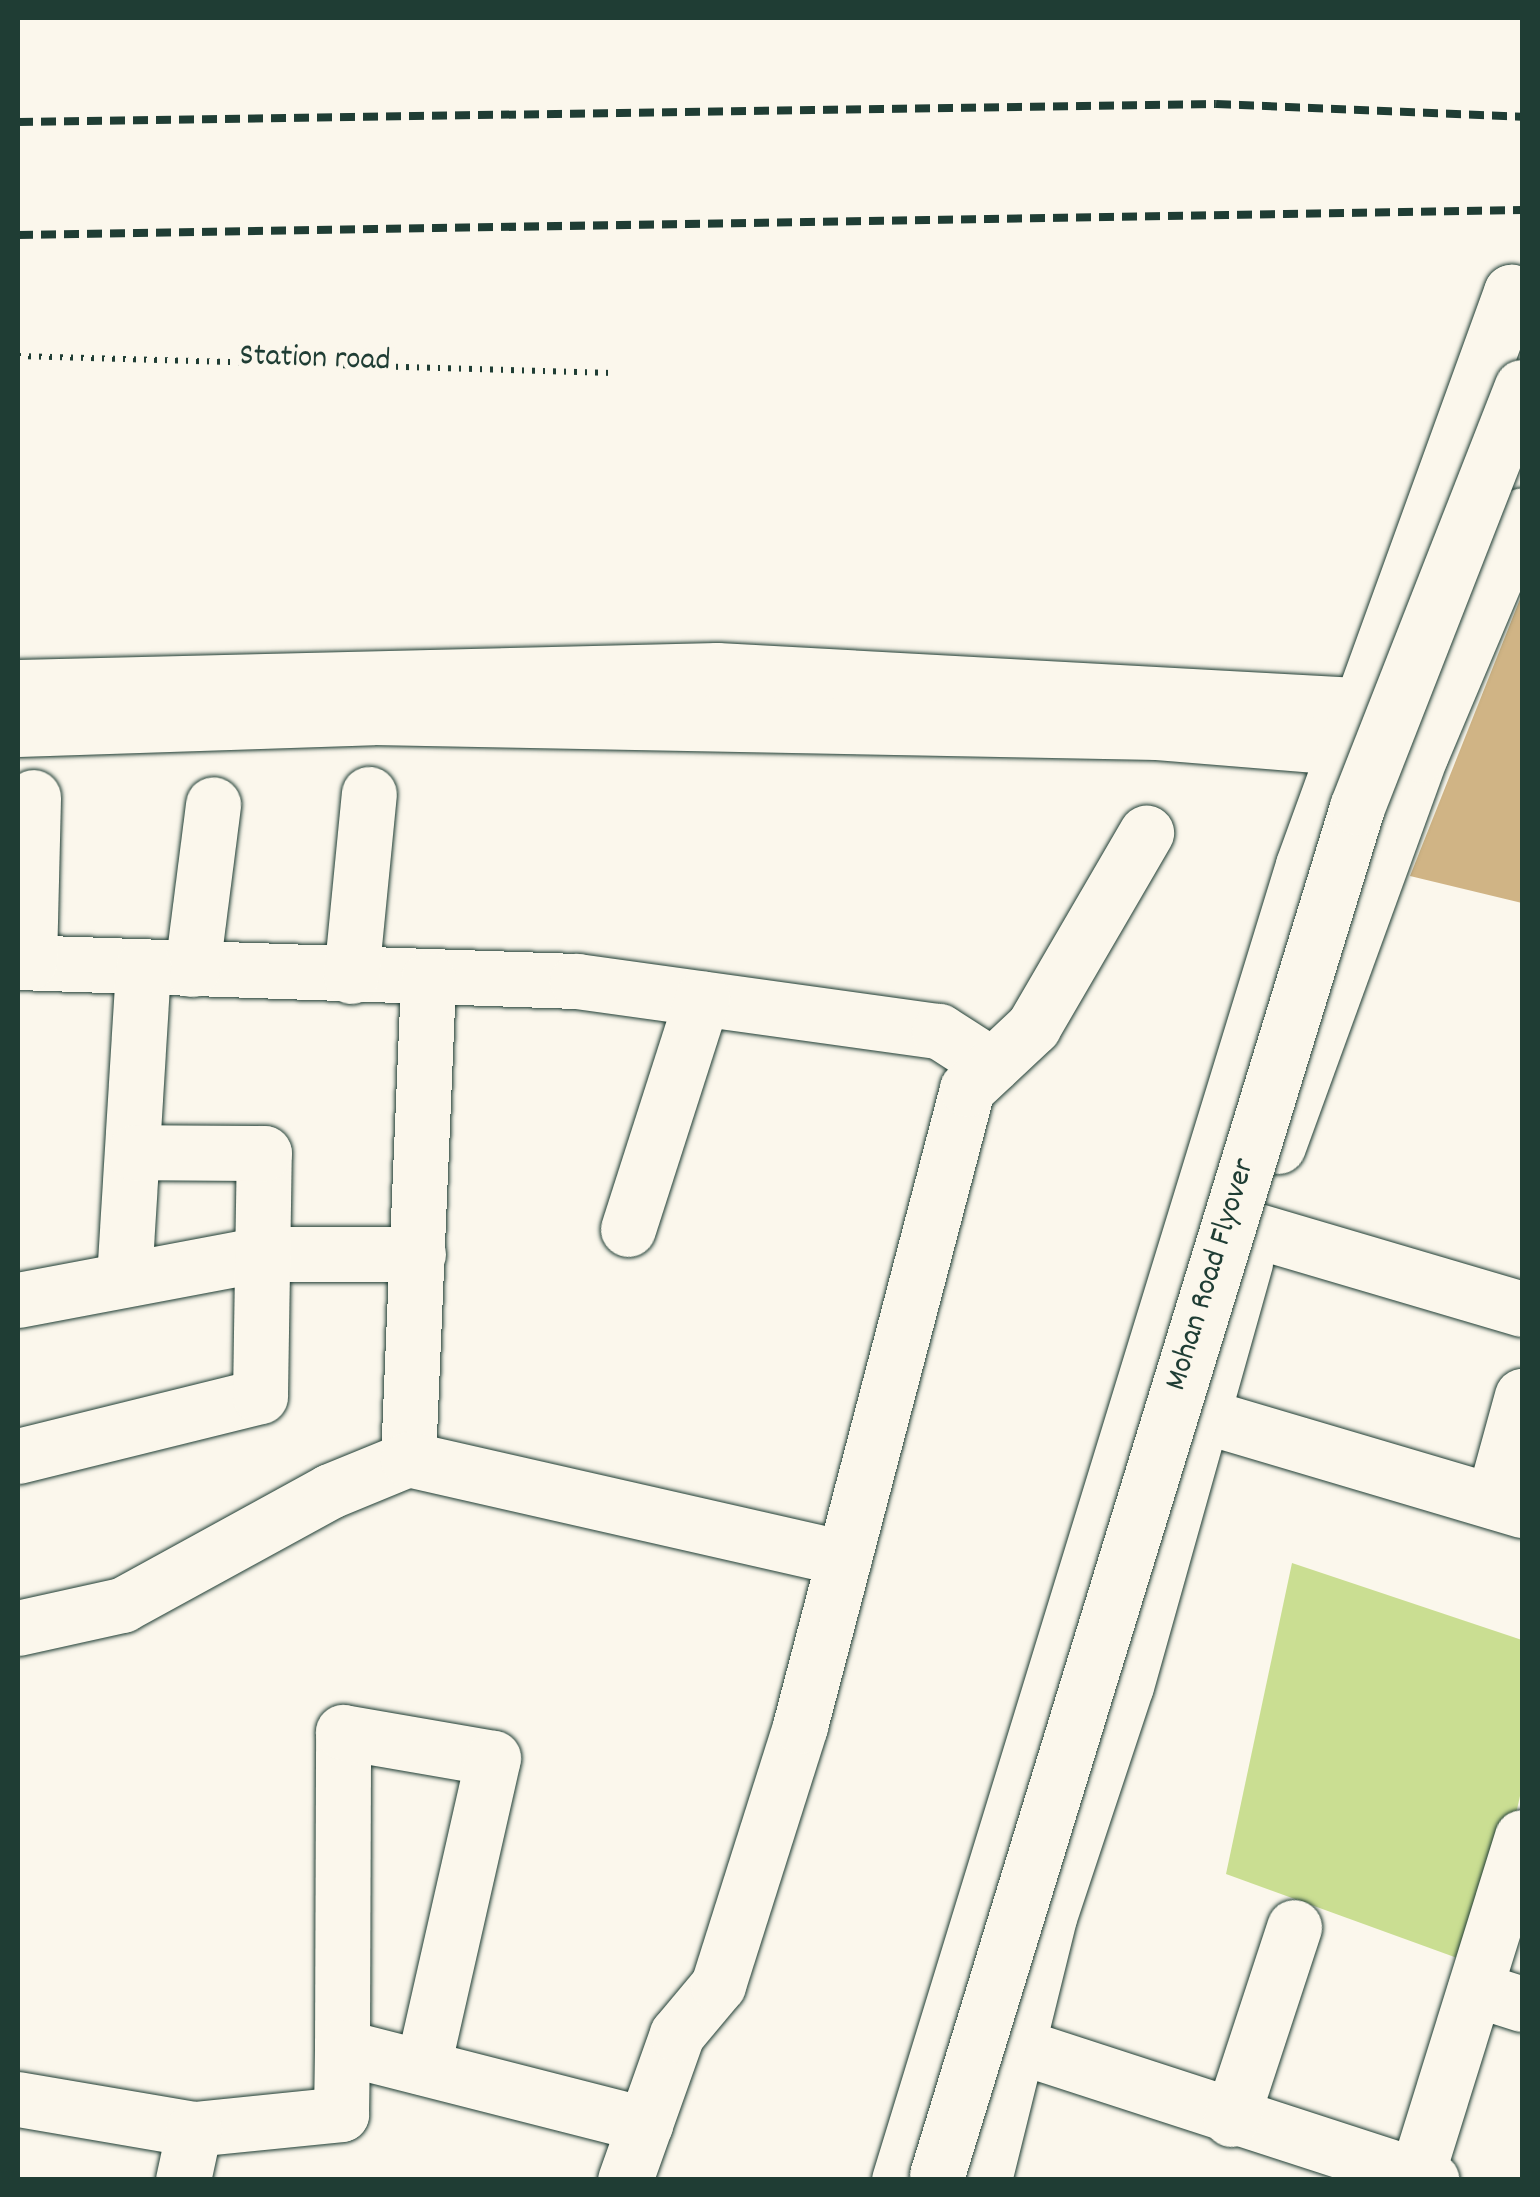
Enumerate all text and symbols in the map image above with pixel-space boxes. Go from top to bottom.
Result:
street label: Station road [239,338,391,382]
street label: Mohan Road Flyover [1159,1154,1265,1396]

